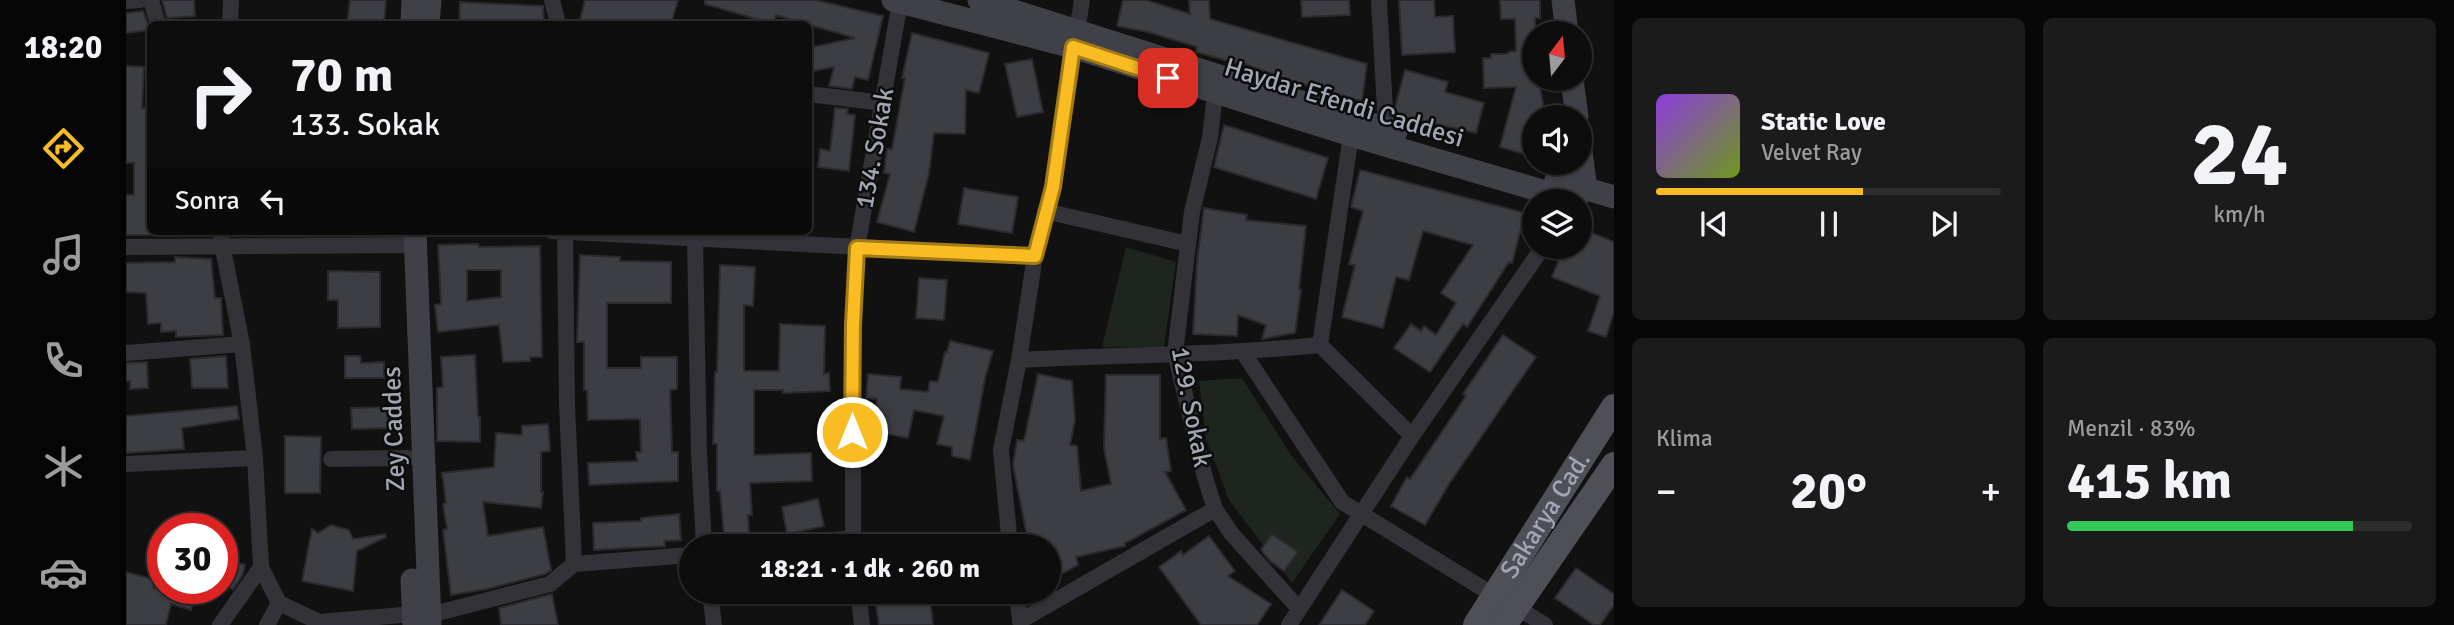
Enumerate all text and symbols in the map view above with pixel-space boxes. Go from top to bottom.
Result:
north arrow [1522,21,1592,91]
map controls [1522,21,1592,259]
text: 18:20 [24,28,102,67]
text: 70 m [290,45,393,105]
pin [1138,48,1198,108]
icon: right [175,49,266,140]
street label: Haydar Efendi Caddesi [1220,51,1468,155]
icon: arrive [1149,59,1187,97]
street label: 134. Sokak [849,85,901,211]
text: 24 [2190,98,2289,211]
text: 133. Sokak [290,105,440,144]
button: sound [1522,105,1592,175]
text: Static Love [1761,106,1886,138]
icon: directions [39,124,88,173]
text: Velvet Ray [1761,138,1862,167]
icon: left [254,182,292,220]
text: Sonra [175,185,240,217]
button: layers [1522,189,1592,259]
text: km/h [2213,200,2266,229]
icon: previous [1695,205,1733,243]
icon: pause [1810,205,1848,243]
icon: next [1925,205,1963,243]
icon: music [39,230,88,279]
icon: phone [39,336,88,385]
street label: 129. Sokak [1164,344,1218,470]
street label: Zey Caddes [376,366,412,492]
position arrow [815,395,889,469]
text: Menzil · 83% [2067,414,2196,443]
text: Klima [1656,424,1713,453]
icon: climate [39,442,88,491]
street label: Sakarya Cad. [1493,446,1598,585]
text: 415 km [2067,449,2232,513]
text: 20° [1790,459,1867,523]
text: − [1656,468,1677,515]
text: + [1980,468,2001,515]
speed limit sign: 30 [147,513,238,604]
icon: car [39,548,88,597]
text: 18:21 · 1 dk · 260 m [760,553,980,585]

